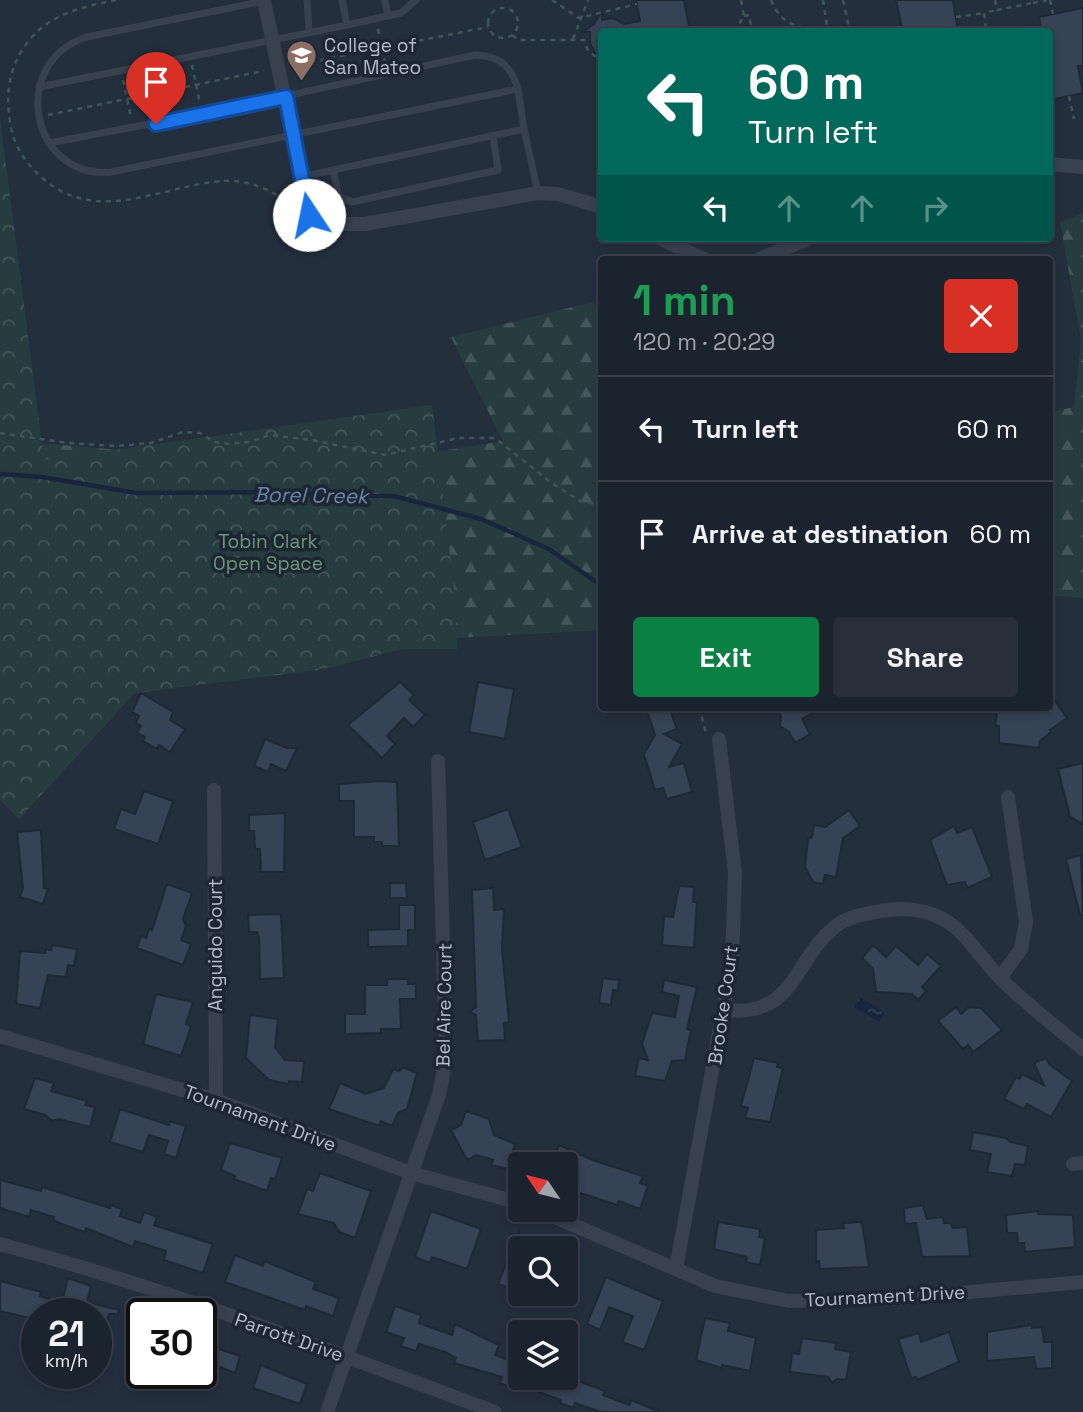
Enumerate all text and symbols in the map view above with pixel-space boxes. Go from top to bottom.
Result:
place label: College of San Mateo [324,33,421,80]
school or university icon: College of San Mateo [284,39,318,83]
text: 60 m [748,51,864,113]
pin [126,52,186,124]
icon: left [633,56,724,147]
icon: arrive [137,63,175,101]
text: Turn left [748,112,878,152]
position arrow [272,178,346,252]
icon: left [697,189,735,227]
icon: ahead [770,189,808,227]
icon: ahead [843,189,881,227]
icon: right [916,189,954,227]
text: 1 min [633,274,736,327]
button: close [944,279,1018,353]
text: 120 m · 20:29 [633,327,775,357]
icon: left [633,410,671,448]
text: Turn left [692,412,799,446]
text: 60 m [956,412,1018,446]
water label: Borel Creek [253,481,371,510]
icon: arrive [633,515,671,553]
text: Arrive at destination [692,517,949,551]
text: 60 m [970,517,1031,551]
park label: Tobin Clark Open Space [213,529,323,576]
button: Exit [633,617,819,697]
button: Share [833,617,1018,697]
street label: Anguido Court [203,879,228,1011]
street label: Bel Aire Court [430,943,458,1067]
street label: Brooke Court [702,944,744,1066]
street label: Tournament Drive [180,1079,340,1157]
north arrow [508,1152,578,1222]
map controls [508,1152,578,1390]
button: search [508,1236,578,1306]
street label: Tournament Drive [804,1279,966,1313]
speed limit sign: 30 [126,1298,217,1389]
street label: Parrott Drive [231,1307,347,1367]
text: 21 [48,1312,85,1356]
button: layers [508,1320,578,1390]
text: km/h [45,1349,88,1372]

